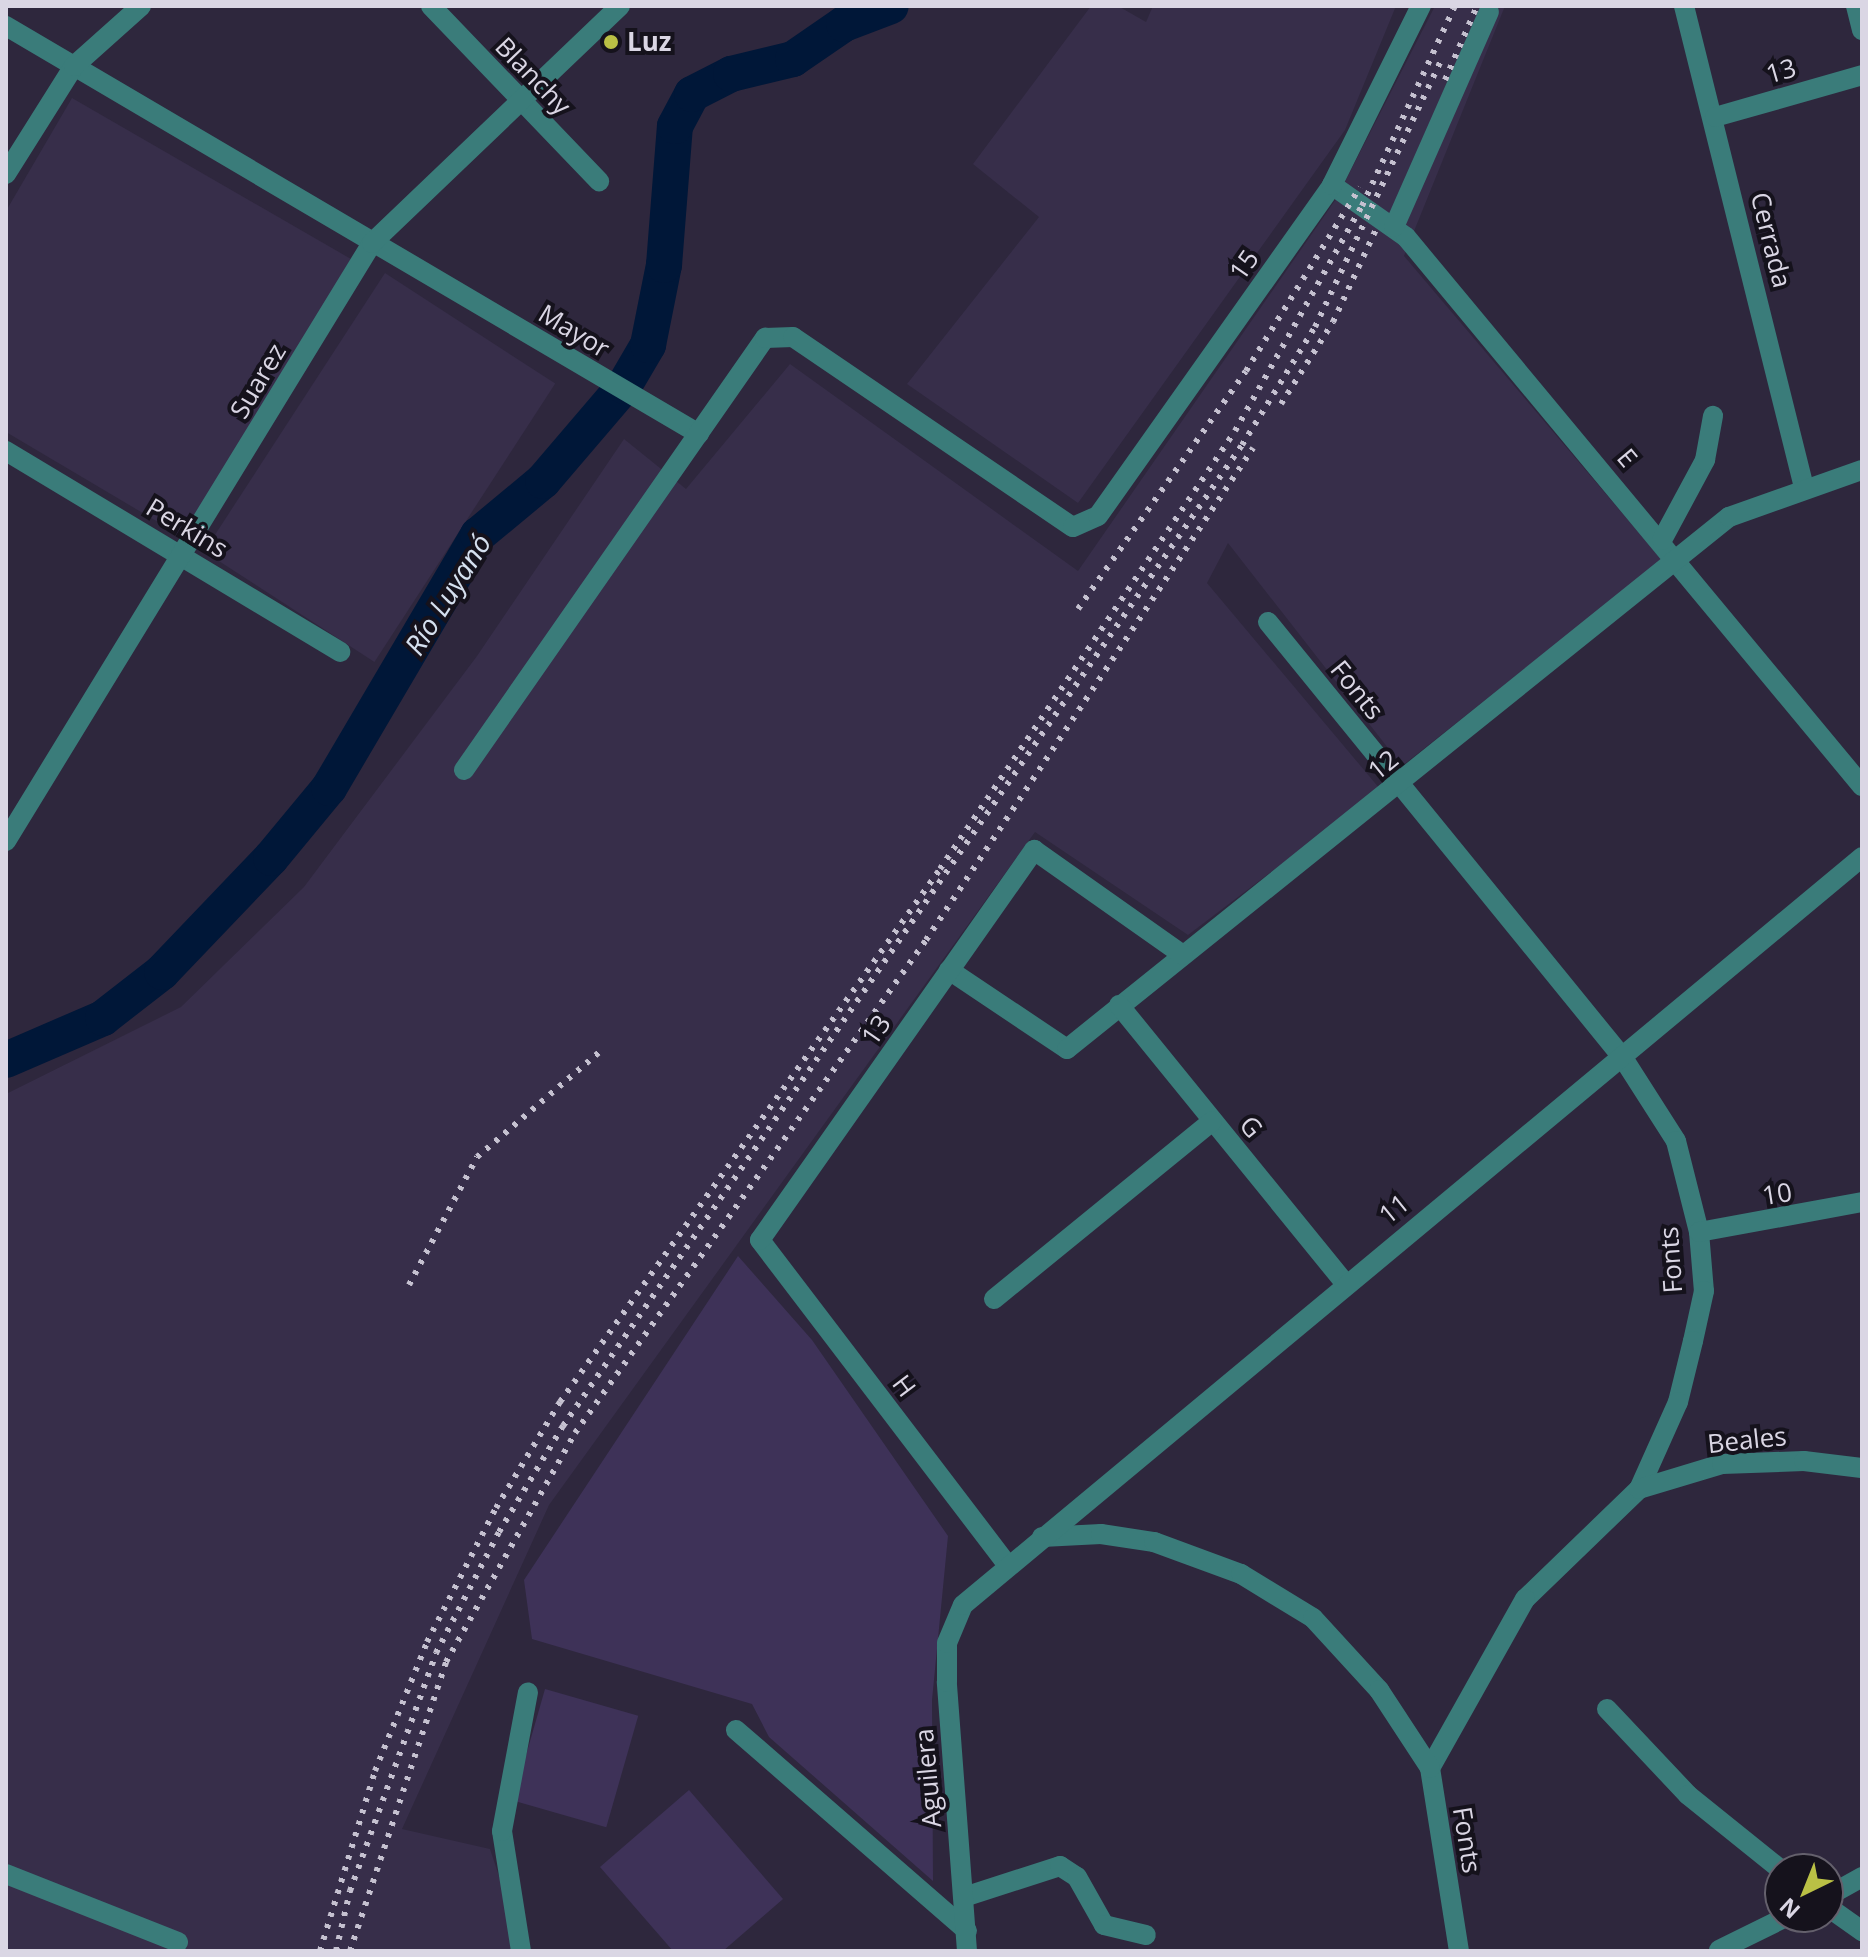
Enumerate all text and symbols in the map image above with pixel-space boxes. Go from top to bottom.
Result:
place label: Luz [627,26,671,58]
street label: Blanchy [489,31,577,121]
marker: Luz [602,33,620,51]
street label: 13 [1762,52,1800,90]
street label: Cerrada [1744,189,1798,291]
street label: 15 [1223,244,1265,286]
street label: Mayor [533,298,615,364]
street label: Suarez [223,338,293,424]
street label: E [1610,442,1644,474]
street label: Perkins [141,492,233,564]
water label: Río Luyanó [397,527,497,661]
street label: Fonts [1324,654,1390,726]
street label: 12 [1362,744,1404,786]
street label: 13 [855,1009,897,1051]
street label: G [1233,1110,1269,1144]
street label: 10 [1760,1176,1794,1212]
street label: 11 [1373,1188,1415,1230]
street label: Fonts [1653,1226,1689,1294]
street label: H [886,1369,922,1403]
street label: Beales [1706,1420,1788,1460]
street label: Aguilera [908,1727,948,1829]
street label: Fonts [1446,1805,1488,1875]
north arrow [1764,1853,1844,1933]
text: N [1772,1892,1806,1926]

